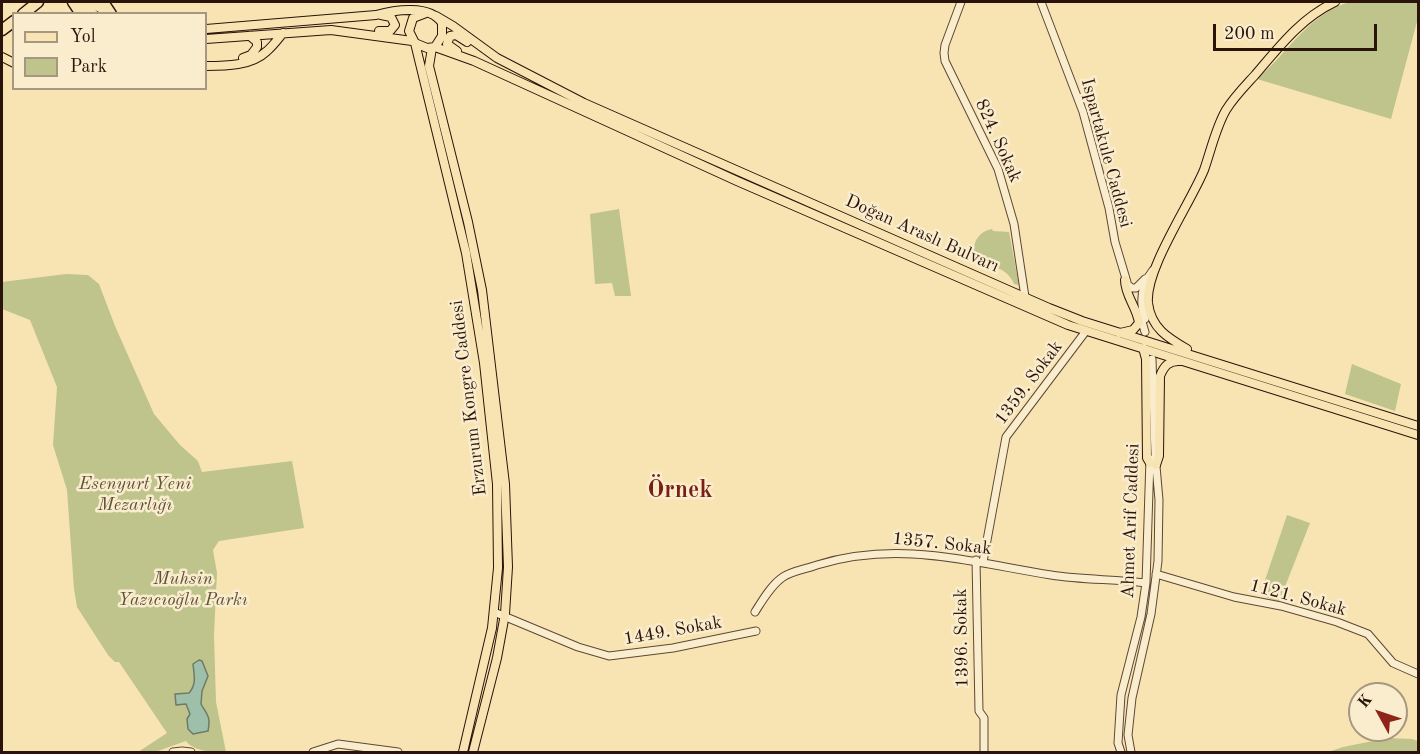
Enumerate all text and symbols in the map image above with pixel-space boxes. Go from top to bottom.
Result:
legend [12,12,207,90]
scale bar [1216,12,1380,50]
text: 200 m [1224,25,1275,43]
text: Yol [70,28,96,46]
text: Park [70,58,107,76]
street label: Ispartakule Caddesi [1076,76,1136,230]
street label: 824. Sokak [970,96,1026,186]
street label: Doğan Araslı Bulvarı [842,190,1002,278]
street label: Erzurum Kongre Caddesi [446,299,492,497]
street label: 1359. Sokak [990,337,1068,429]
street label: Ahmet Arif Caddesi [1117,443,1145,599]
park label: Esenyurt Yeni Mezarlığı [79,473,191,516]
district label: Örnek [647,477,713,505]
street label: 1357. Sokak [891,528,993,560]
park label: Muhsin Yazıcıoğlu Parkı [118,568,248,610]
street label: 1121. Sokak [1247,575,1349,621]
street label: 1396. Sokak [950,588,974,688]
street label: 1449. Sokak [622,612,724,650]
north arrow [1348,682,1408,742]
text: K [1356,692,1376,712]

